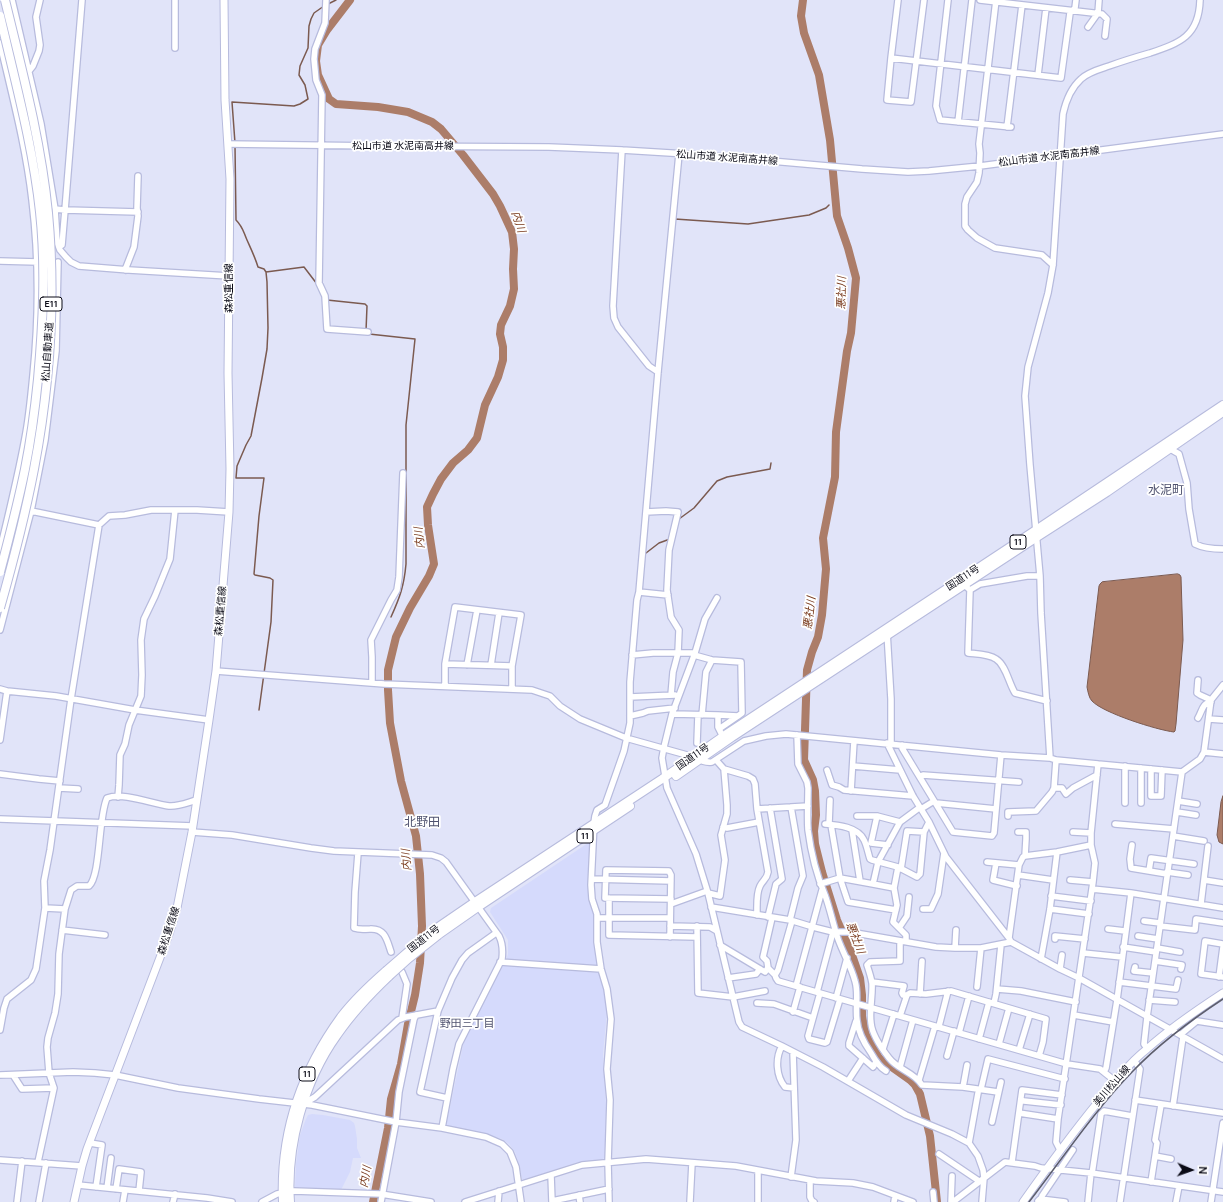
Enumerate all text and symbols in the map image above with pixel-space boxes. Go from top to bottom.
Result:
street label: 松山市道 水泥南高井線 [352,140,454,152]
street label: 松山市道 水泥南高井線 [998,145,1100,169]
street label: 松山市道 水泥南高井線 [676,148,778,168]
water label: 内川 [508,209,528,235]
street label: 森松重信線 [223,263,235,313]
water label: 悪社川 [835,276,849,310]
road number: E11 [40,297,62,311]
street label: 松山自動車道 [40,322,56,382]
district label: 水泥町 [1148,484,1184,498]
water label: 内川 [412,526,428,550]
road number: 11 [1010,535,1026,549]
street label: 国道11号 [944,563,982,593]
street label: 森松重信線 [213,586,229,636]
water label: 悪社川 [801,596,819,630]
street label: 国道11号 [674,741,712,773]
district label: 北野田 [404,816,440,830]
road number: 11 [577,829,593,843]
water label: 内川 [400,849,414,871]
street label: 森松重信線 [156,905,182,957]
water label: 悪社川 [843,920,867,956]
street label: 国道11号 [405,923,443,955]
district label: 野田三丁目 [440,1017,494,1031]
street label: 美川松山線 [1091,1063,1133,1109]
road number: 11 [299,1067,315,1081]
north arrow [1171,1150,1211,1190]
water label: 内川 [358,1165,374,1189]
text: N [1196,1166,1211,1175]

